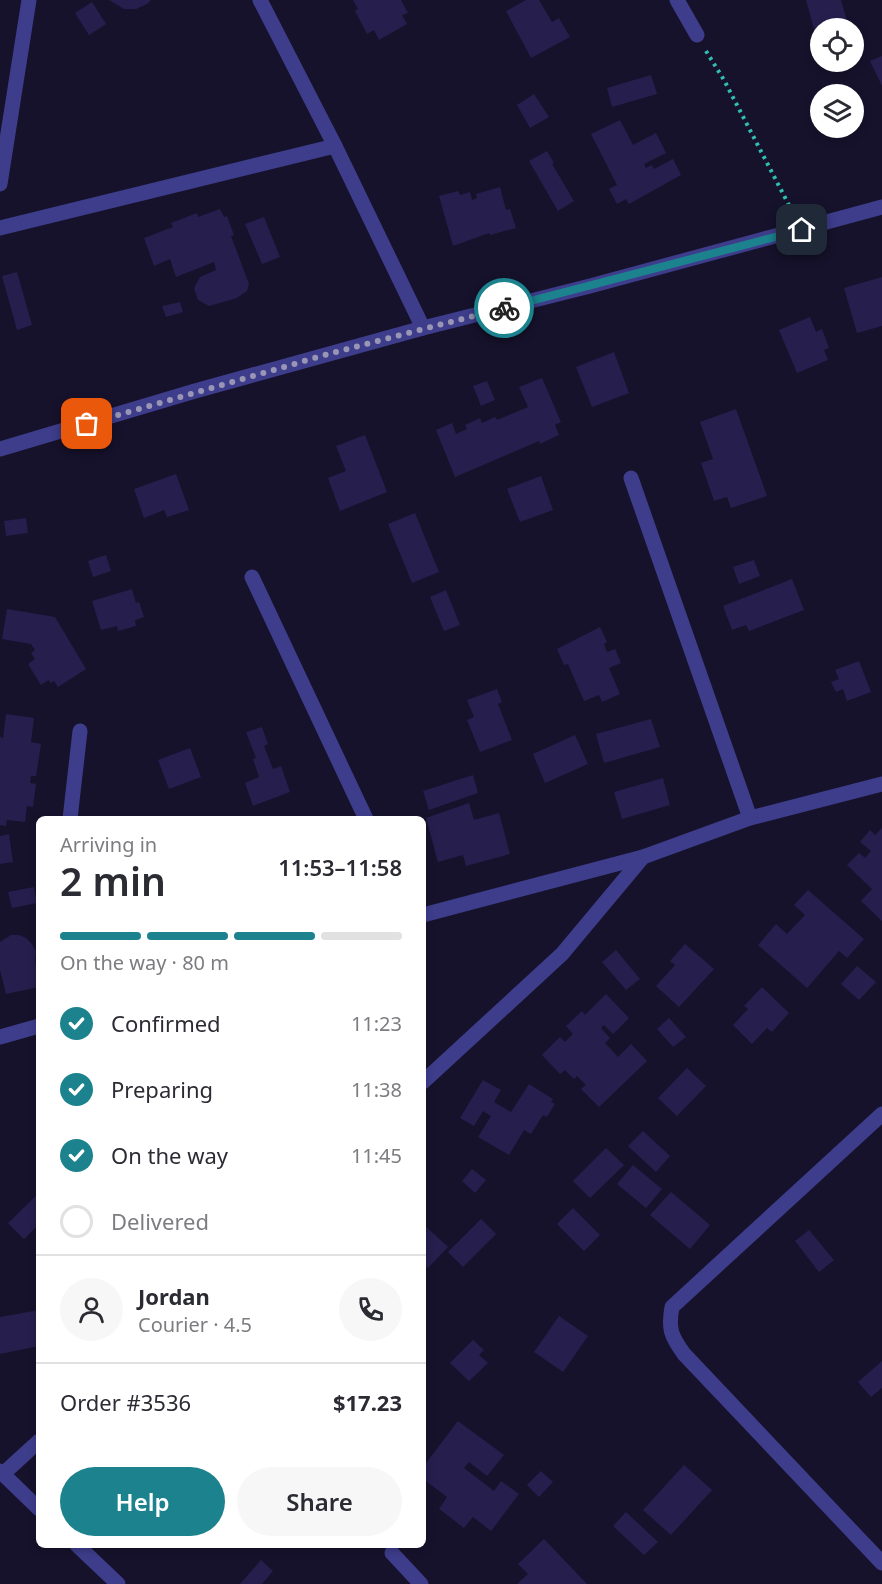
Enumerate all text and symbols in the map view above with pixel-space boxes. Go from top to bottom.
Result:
map controls [810,18,864,138]
button: locate [810,18,864,72]
button: layers [810,84,864,138]
pin [776,204,827,255]
icon: home [785,213,818,246]
courier [474,278,534,338]
icon: bike [488,292,521,325]
pin [61,398,112,449]
icon: bag [70,407,103,440]
text: Arriving in [60,831,157,858]
text: 11:53–11:58 [278,852,402,882]
text: 2 min [60,854,166,907]
text: On the way · 80 m [60,949,229,976]
icon: check [60,1007,93,1040]
text: Confirmed [111,1008,221,1038]
text: 11:23 [351,1010,402,1037]
icon: check [60,1073,93,1106]
text: Preparing [111,1074,213,1104]
text: 11:38 [351,1076,402,1103]
icon: check [60,1139,93,1172]
text: On the way [111,1140,228,1170]
text: 11:45 [351,1142,402,1169]
text: Delivered [111,1206,209,1236]
button: person [60,1278,123,1341]
button: phone [339,1278,402,1341]
text: Jordan [138,1281,210,1311]
text: Courier · 4.5 [138,1311,252,1338]
text: Order #3536 [60,1387,191,1417]
text: $17.23 [333,1387,402,1417]
button: Help [60,1467,225,1536]
button: Share [237,1467,402,1536]

